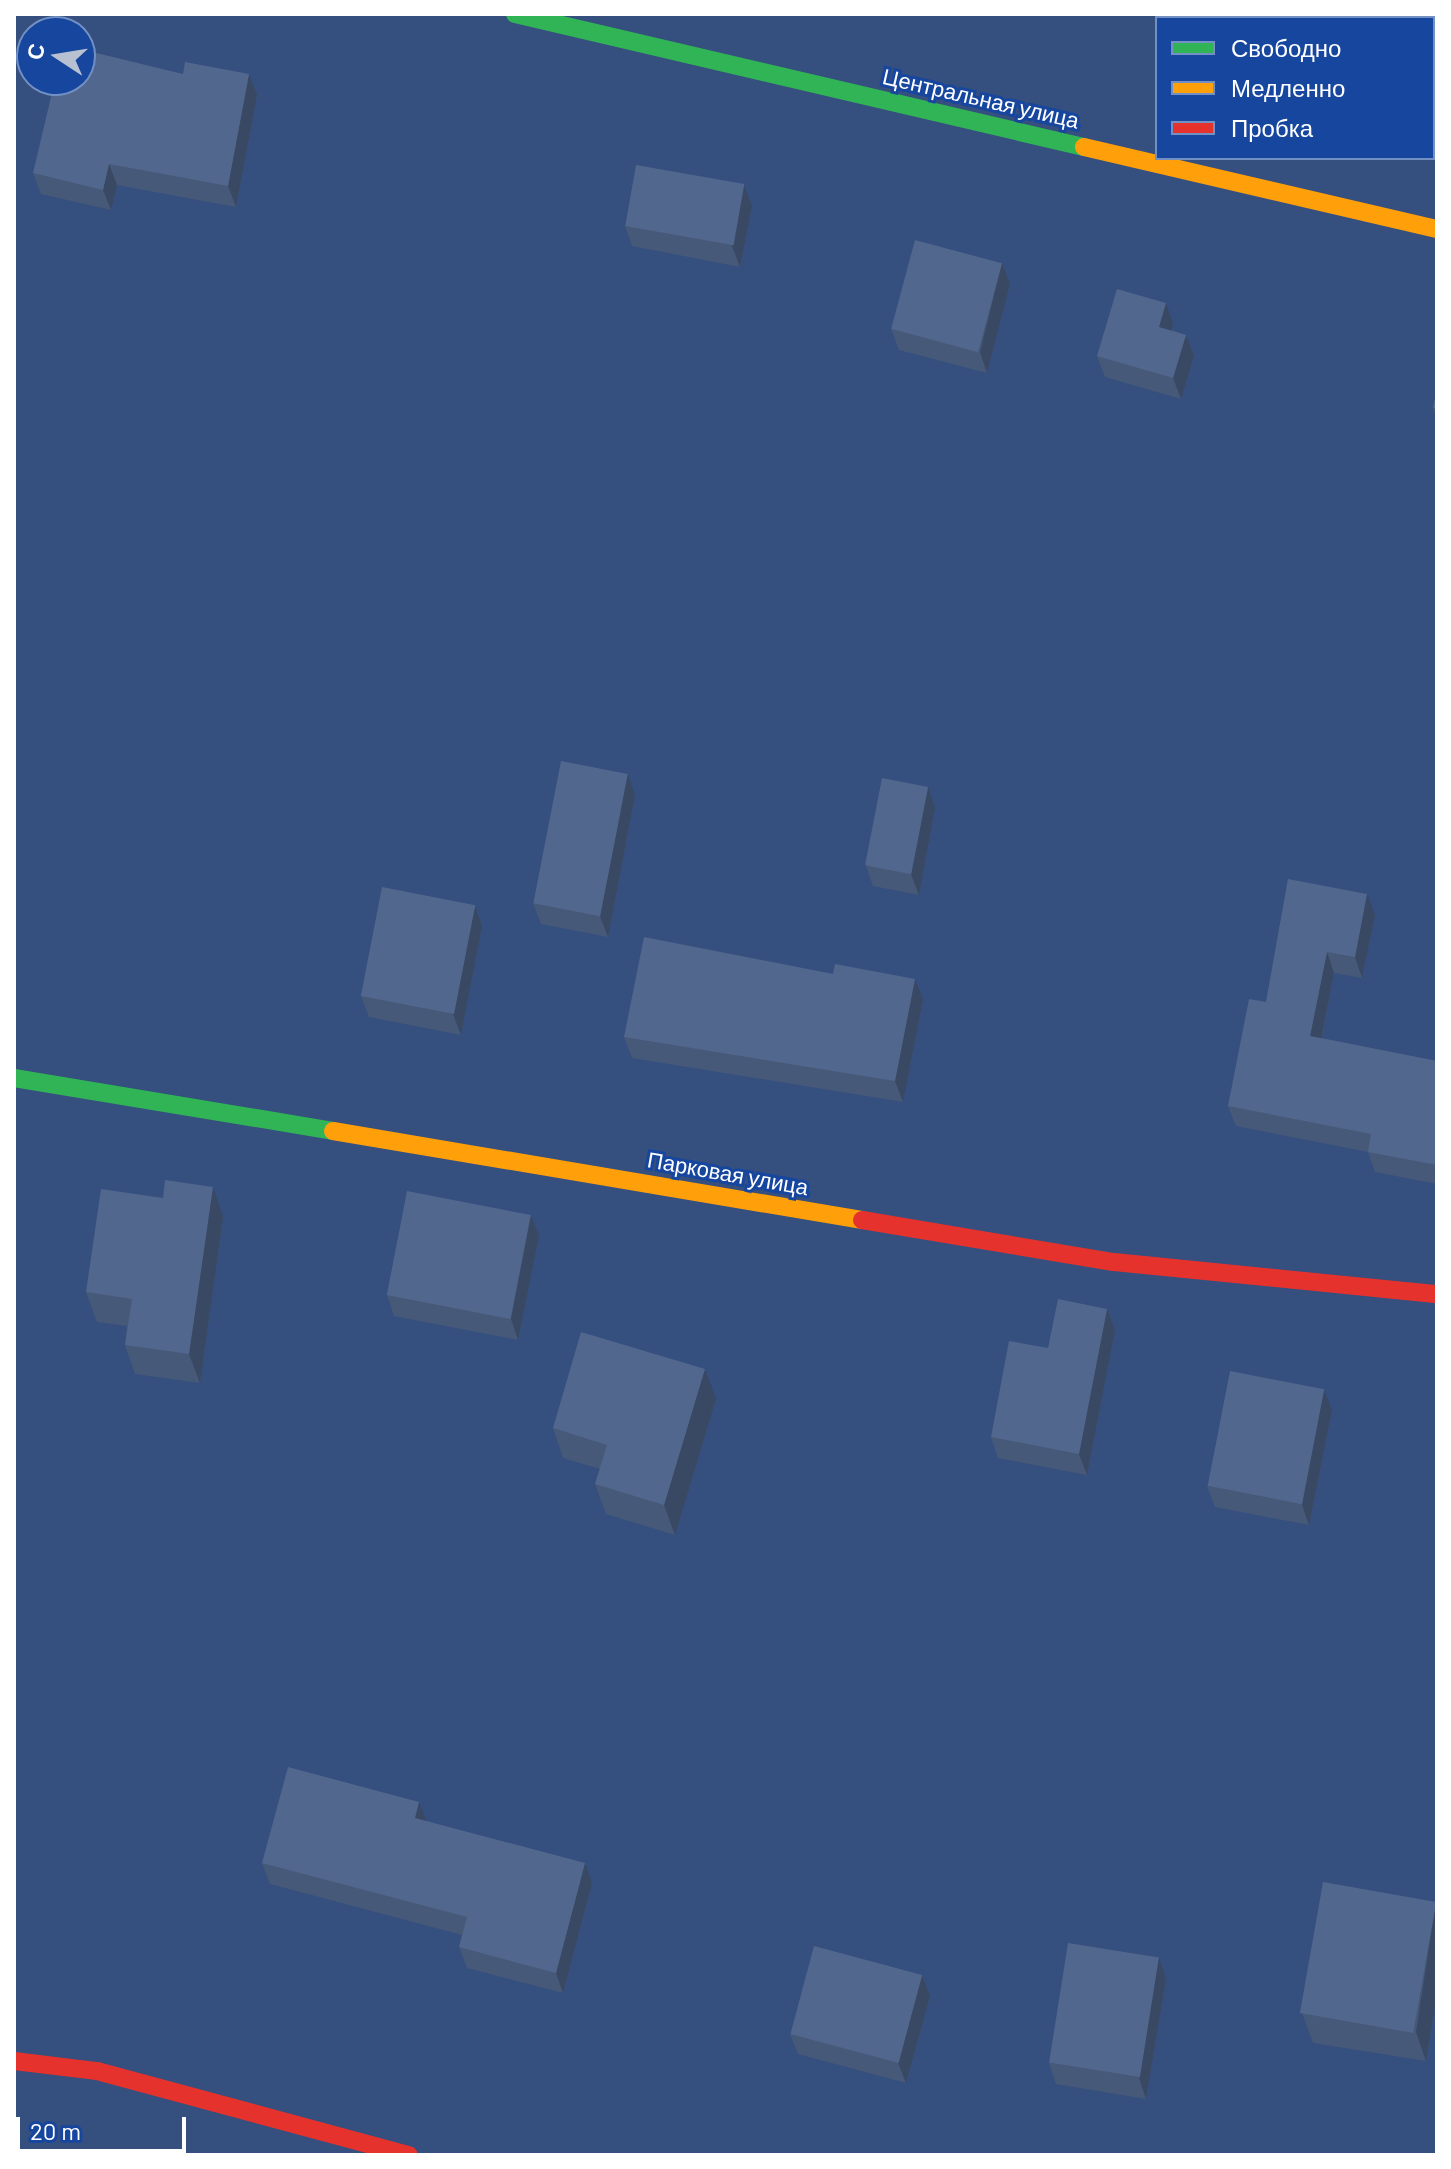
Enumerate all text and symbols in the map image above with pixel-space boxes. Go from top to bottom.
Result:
north arrow [16,16,96,96]
legend [1155,16,1435,160]
text: Свободно [1231,33,1341,62]
text: С [20,41,49,62]
street label: Центральная улица [880,63,1082,133]
text: Медленно [1231,73,1345,102]
text: Пробка [1231,113,1313,142]
street label: Парковая улица [646,1146,810,1200]
scale bar [20,2101,190,2151]
text: 20 m [30,2116,81,2145]

